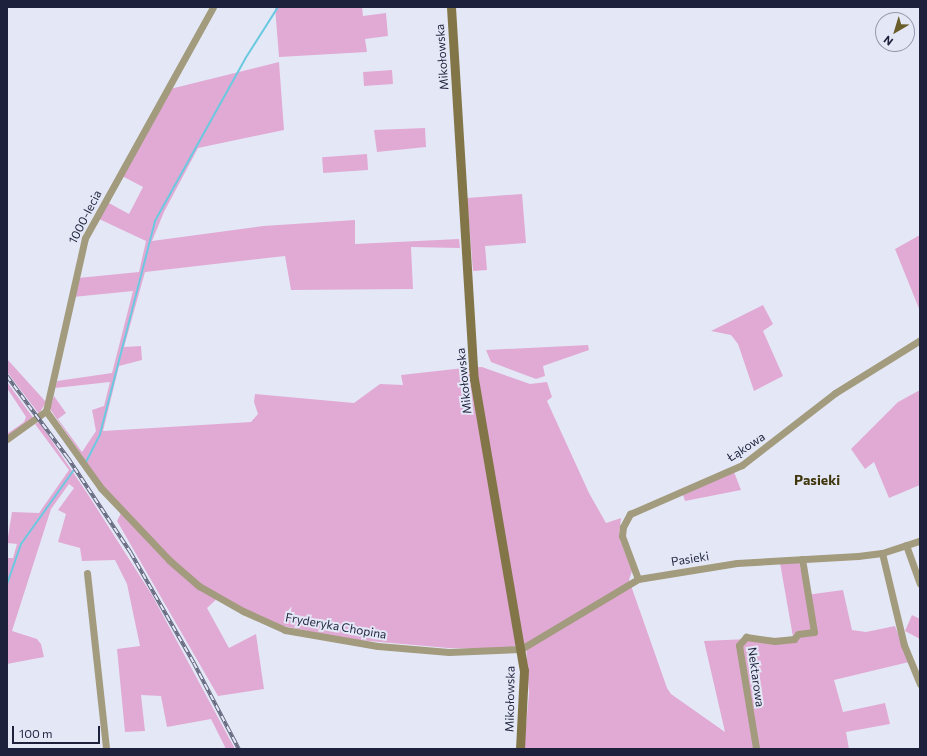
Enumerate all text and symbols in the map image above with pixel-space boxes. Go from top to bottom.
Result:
north arrow [875,12,915,52]
street label: Mikołowska [433,23,451,91]
text: N [881,33,895,49]
street label: 1000-lecia [65,188,105,246]
street label: Mikołowska [453,347,475,415]
street label: Łąkowa [724,429,768,465]
district label: Pasieki [794,472,840,488]
street label: Pasieki [670,549,710,569]
street label: Fryderyka Chopina [284,610,388,642]
street label: Nektarowa [745,646,767,708]
street label: Mikołowska [502,666,518,732]
scale bar [14,718,102,744]
text: 100 m [19,726,53,740]

